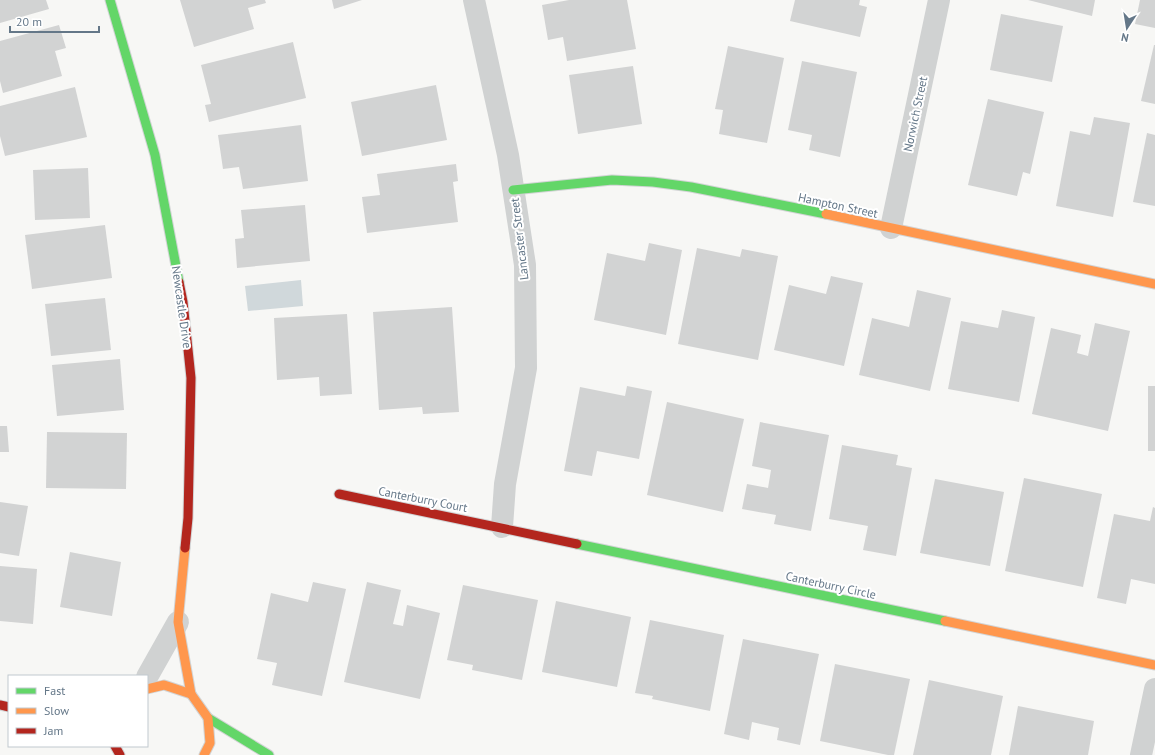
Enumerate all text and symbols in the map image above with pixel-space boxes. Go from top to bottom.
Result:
scale bar [10,8,99,34]
north arrow [1107,8,1147,48]
text: 20 m [16,14,42,29]
text: N [1120,30,1130,45]
street label: Norwich Street [900,75,930,153]
street label: Hampton Street [797,189,879,221]
street label: Lancaster Street [507,197,531,281]
street label: Newcastle Drive [169,265,195,349]
street label: Canterburry Court [377,483,469,515]
street label: Canterburry Circle [784,568,878,602]
legend [8,675,148,747]
text: Fast [44,683,65,698]
text: Slow [44,703,69,718]
text: Jam [43,723,63,738]

